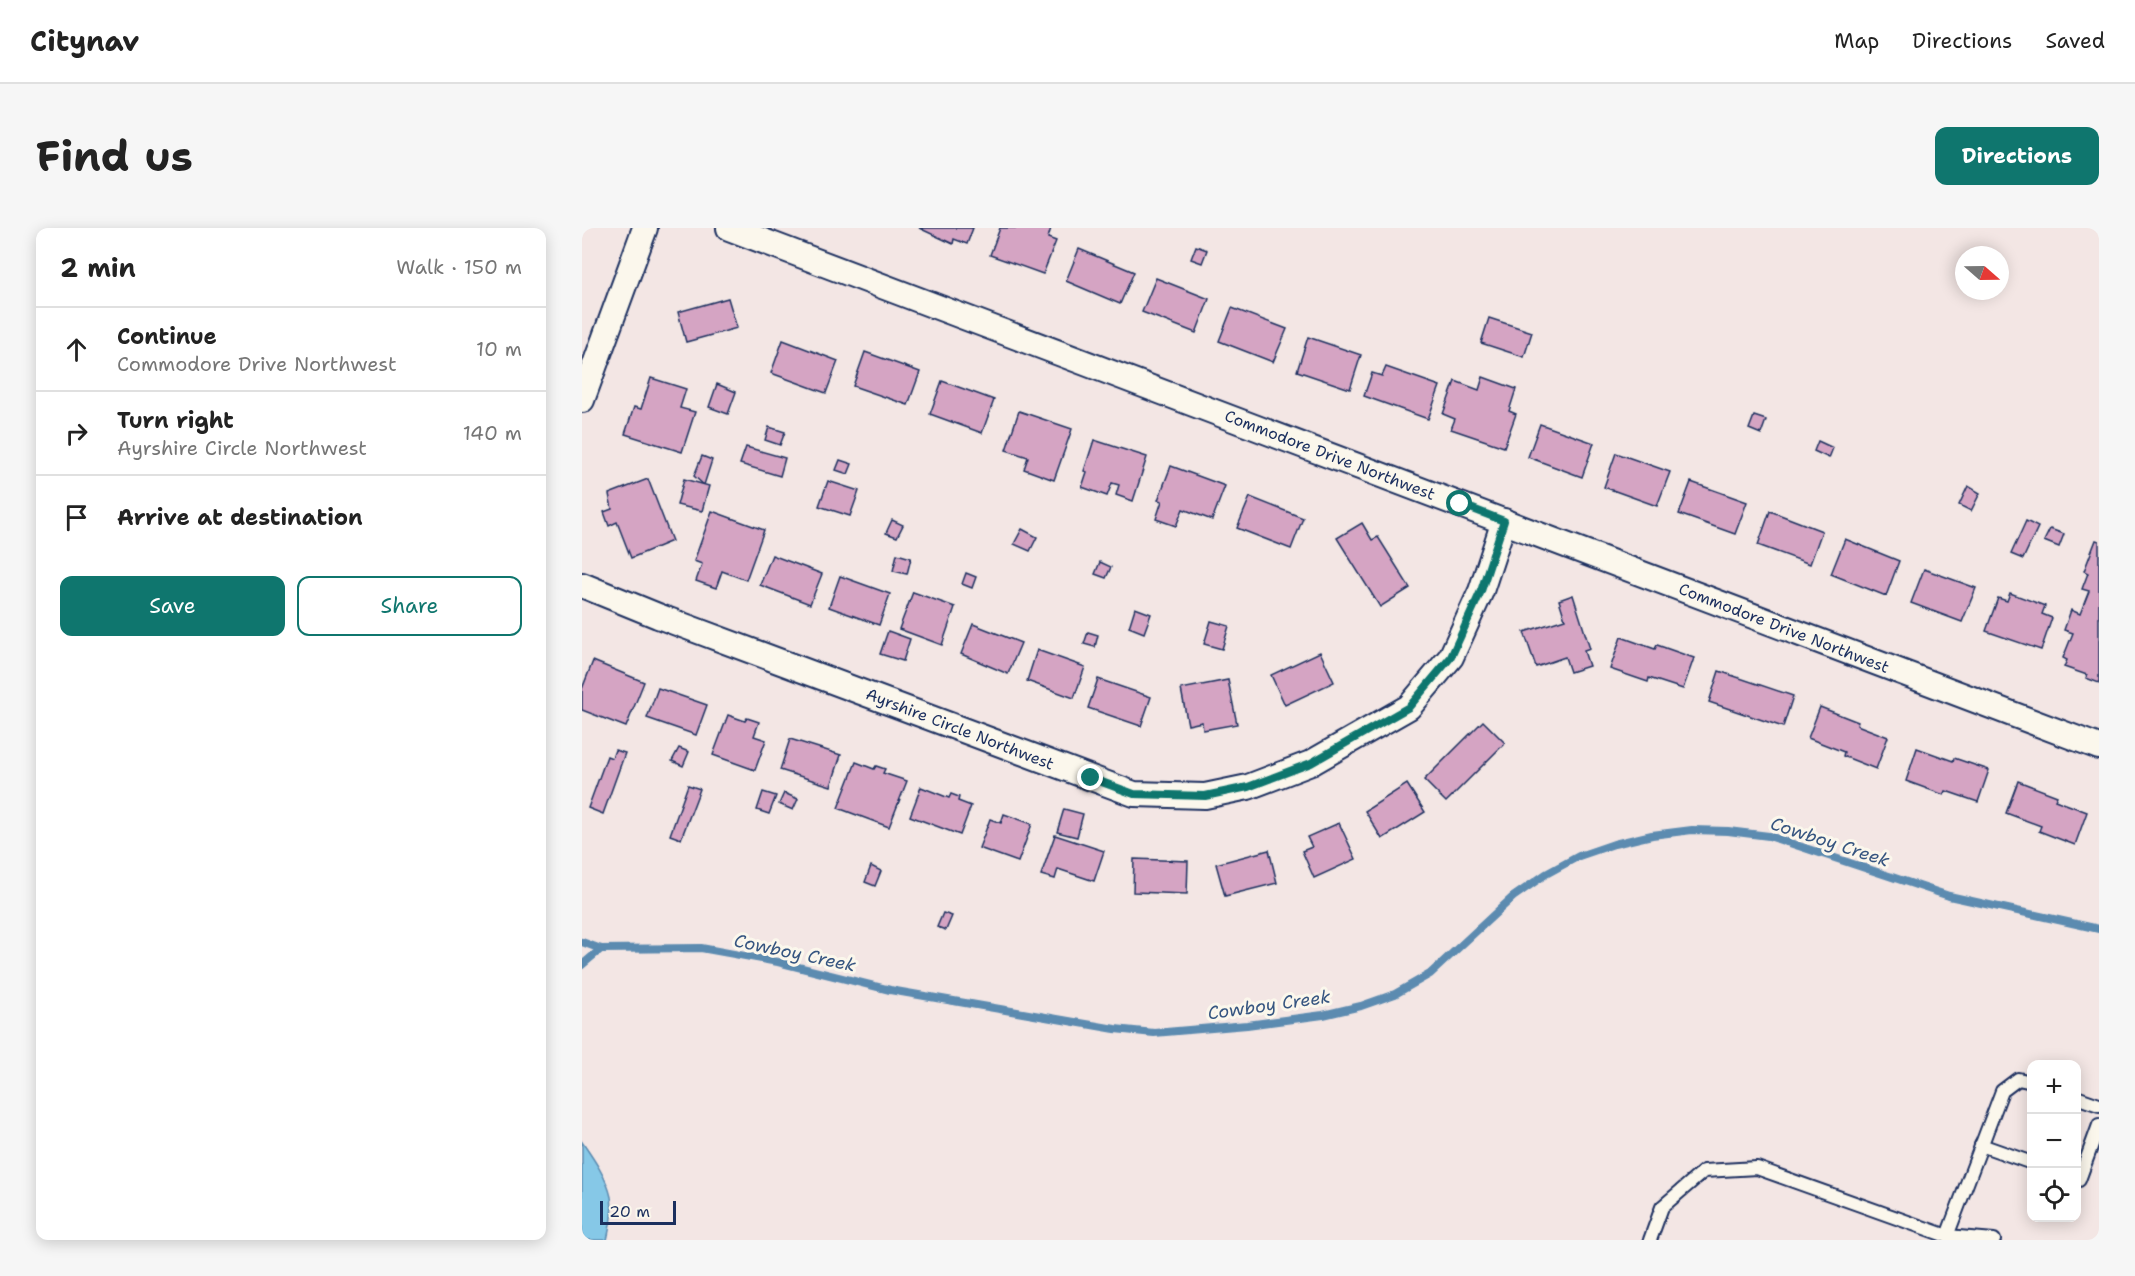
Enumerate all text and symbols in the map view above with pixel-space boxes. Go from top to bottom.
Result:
text: Citynav [30,22,139,60]
text: Map [1834,27,1879,55]
text: Directions [1912,27,2012,55]
text: Saved [2045,27,2105,55]
button: Directions [1935,127,2099,185]
text: Find us [36,128,193,184]
north arrow [1955,246,2009,300]
text: 2 min [60,250,136,285]
text: Walk · 150 m [396,254,522,280]
text: Continue [117,322,217,351]
icon: ahead [60,333,93,366]
text: 10 m [476,336,522,362]
text: Commodore Drive Northwest [117,351,397,377]
street label: Commodore Drive Northwest [1222,405,1438,505]
text: Turn right [117,406,234,435]
icon: right [60,417,93,450]
text: 140 m [463,420,522,446]
text: Ayrshire Circle Northwest [117,435,367,461]
route start [1446,490,1472,516]
icon: arrive [60,501,93,534]
text: Arrive at destination [117,503,363,532]
button: Save [60,576,285,636]
button: Share [297,576,522,636]
street label: Commodore Drive Northwest [1676,578,1892,678]
street label: Ayrshire Circle Northwest [863,683,1057,775]
route end [1077,764,1103,790]
water label: Cowboy Creek [1767,811,1893,873]
water label: Cowboy Creek [732,928,859,978]
water label: Cowboy Creek [1206,984,1333,1026]
map controls [2027,1060,2081,1222]
button: + [2027,1060,2081,1114]
button: − [2027,1114,2081,1168]
button: locate [2027,1168,2081,1222]
scale bar [600,1198,676,1226]
text: 20 m [609,1201,650,1222]

